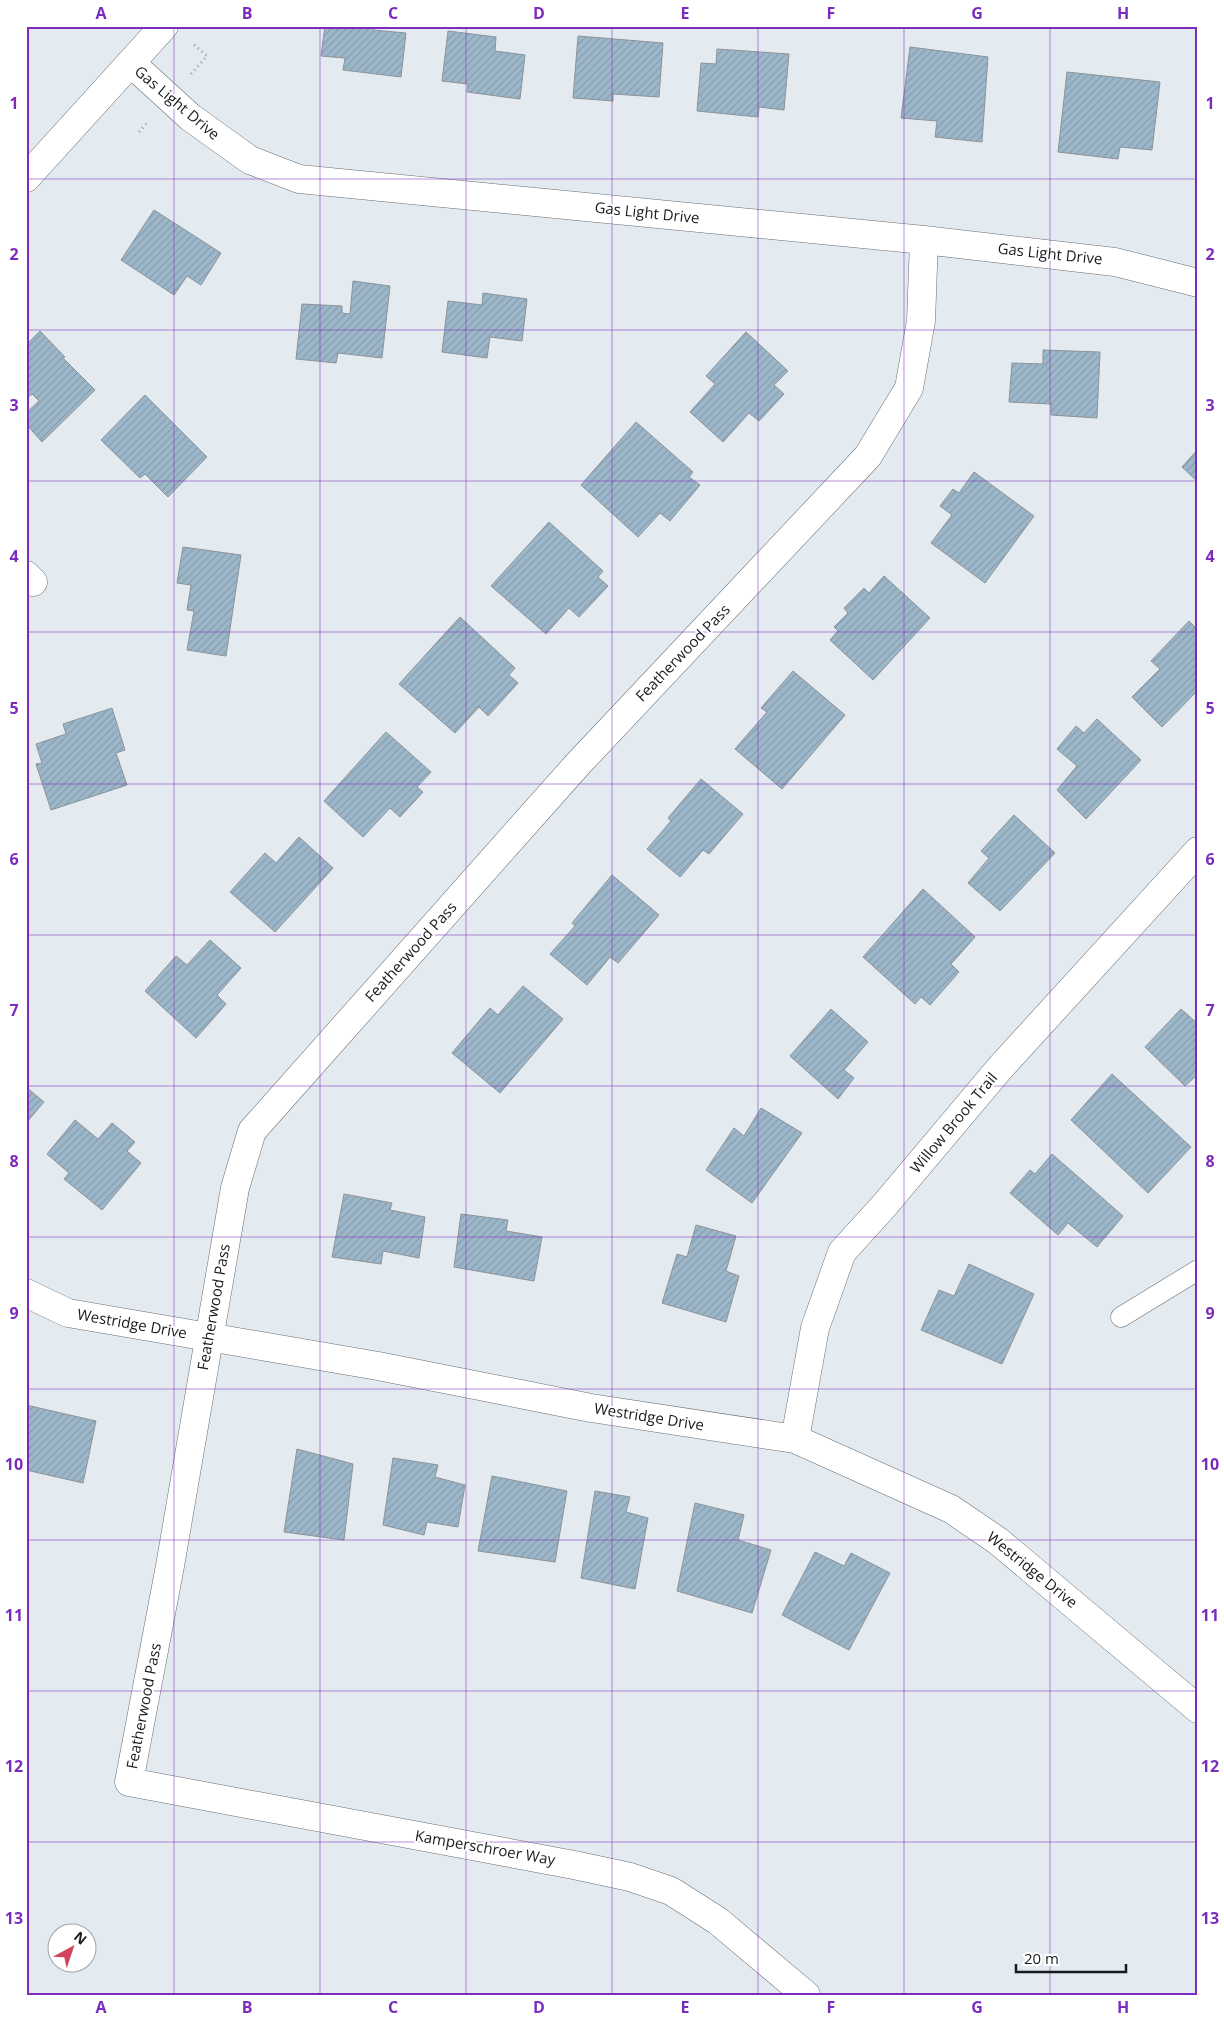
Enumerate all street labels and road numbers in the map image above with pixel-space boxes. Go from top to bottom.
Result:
street label: Gas Light Drive [131,61,224,144]
street label: Gas Light Drive [594,197,700,227]
street label: Gas Light Drive [997,238,1103,268]
street label: Featherwood Pass [631,599,734,705]
street label: Featherwood Pass [360,897,461,1006]
street label: Willow Brook Trail [905,1068,1001,1177]
street label: Featherwood Pass [192,1242,234,1372]
street label: Westridge Drive [76,1304,189,1343]
street label: Westridge Drive [593,1397,706,1435]
street label: Westridge Drive [983,1527,1082,1612]
street label: Featherwood Pass [121,1641,165,1771]
street label: Kamperschroer Way [414,1825,557,1869]

